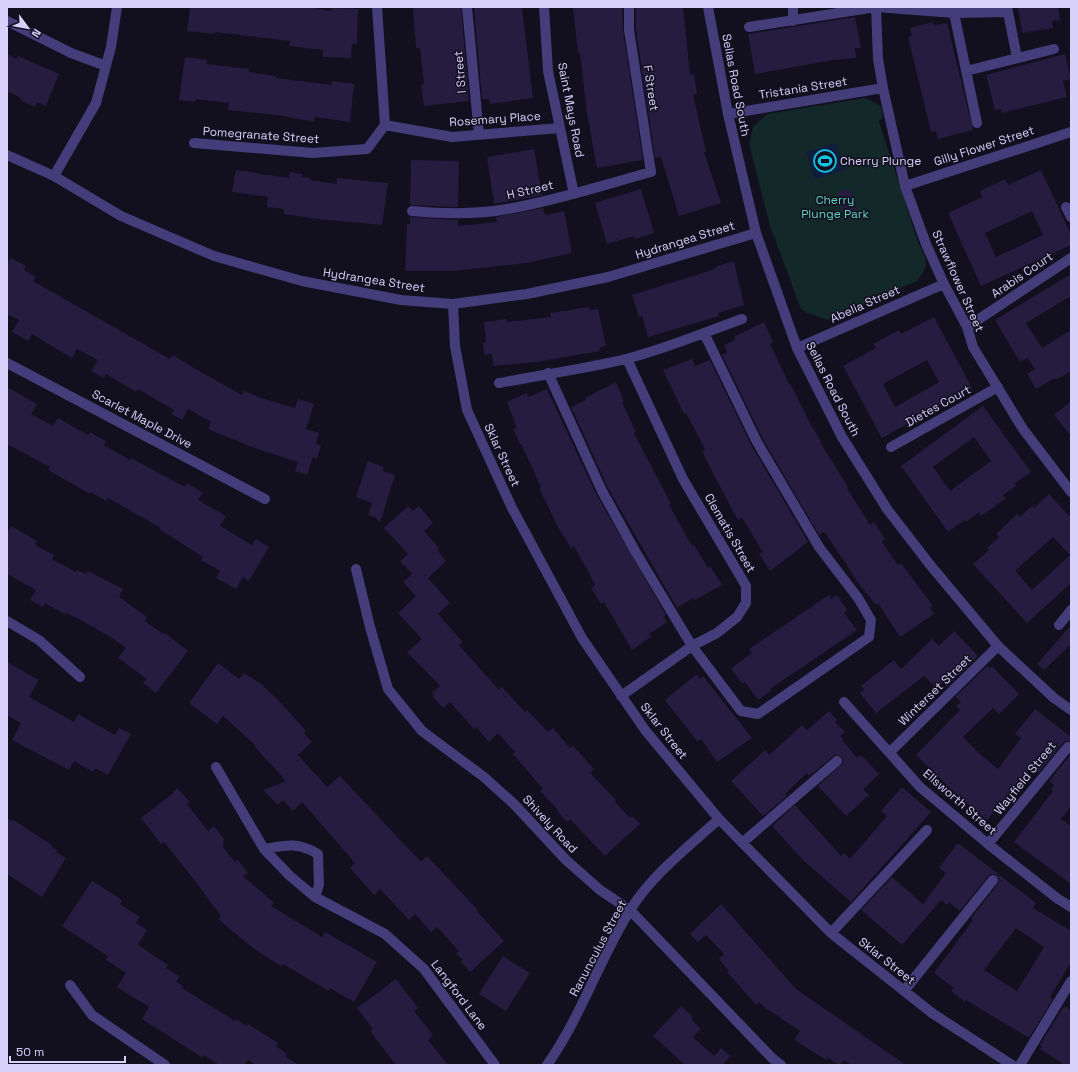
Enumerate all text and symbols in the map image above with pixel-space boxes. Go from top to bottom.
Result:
north arrow [8,8,48,48]
text: N [29,26,44,40]
street label: Sellas Road South [718,32,754,138]
street label: I Street [450,50,470,94]
street label: Saint Mays Road [554,61,588,159]
street label: F Street [639,64,663,112]
street label: Tristania Street [758,73,848,103]
street label: Rosemary Place [449,108,541,130]
street label: Gilly Flower Street [932,122,1036,170]
street label: Pomegranate Street [202,123,320,147]
sports icon: Cherry Plunge [812,148,838,174]
place label: Cherry Plunge [840,153,921,169]
street label: H Street [505,177,555,203]
park label: Cherry Plunge Park [801,192,869,222]
street label: Hydrangea Street [633,217,737,263]
street label: Strawflower Street [928,228,988,334]
street label: Arabis Court [988,248,1056,302]
street label: Hydrangea Street [322,264,426,296]
street label: Abelia Street [828,281,902,327]
street label: Sellas Road South [802,339,864,439]
street label: Dietes Court [903,382,973,430]
street label: Scarlet Maple Drive [89,386,195,452]
street label: Sklar Street [480,421,524,489]
street label: Clematis Street [701,490,759,576]
street label: Winterset Street [895,651,975,729]
street label: Sklar Street [637,699,691,763]
street label: Wayfield Street [990,738,1060,818]
street label: Ellsworth Street [920,765,1000,839]
street label: Shively Road [519,792,581,856]
street label: Ranunculus Street [566,897,630,999]
street label: Sklar Street [855,934,919,988]
street label: Langford Lane [427,957,491,1033]
scale bar [10,1038,125,1064]
text: 50 m [16,1044,44,1060]

